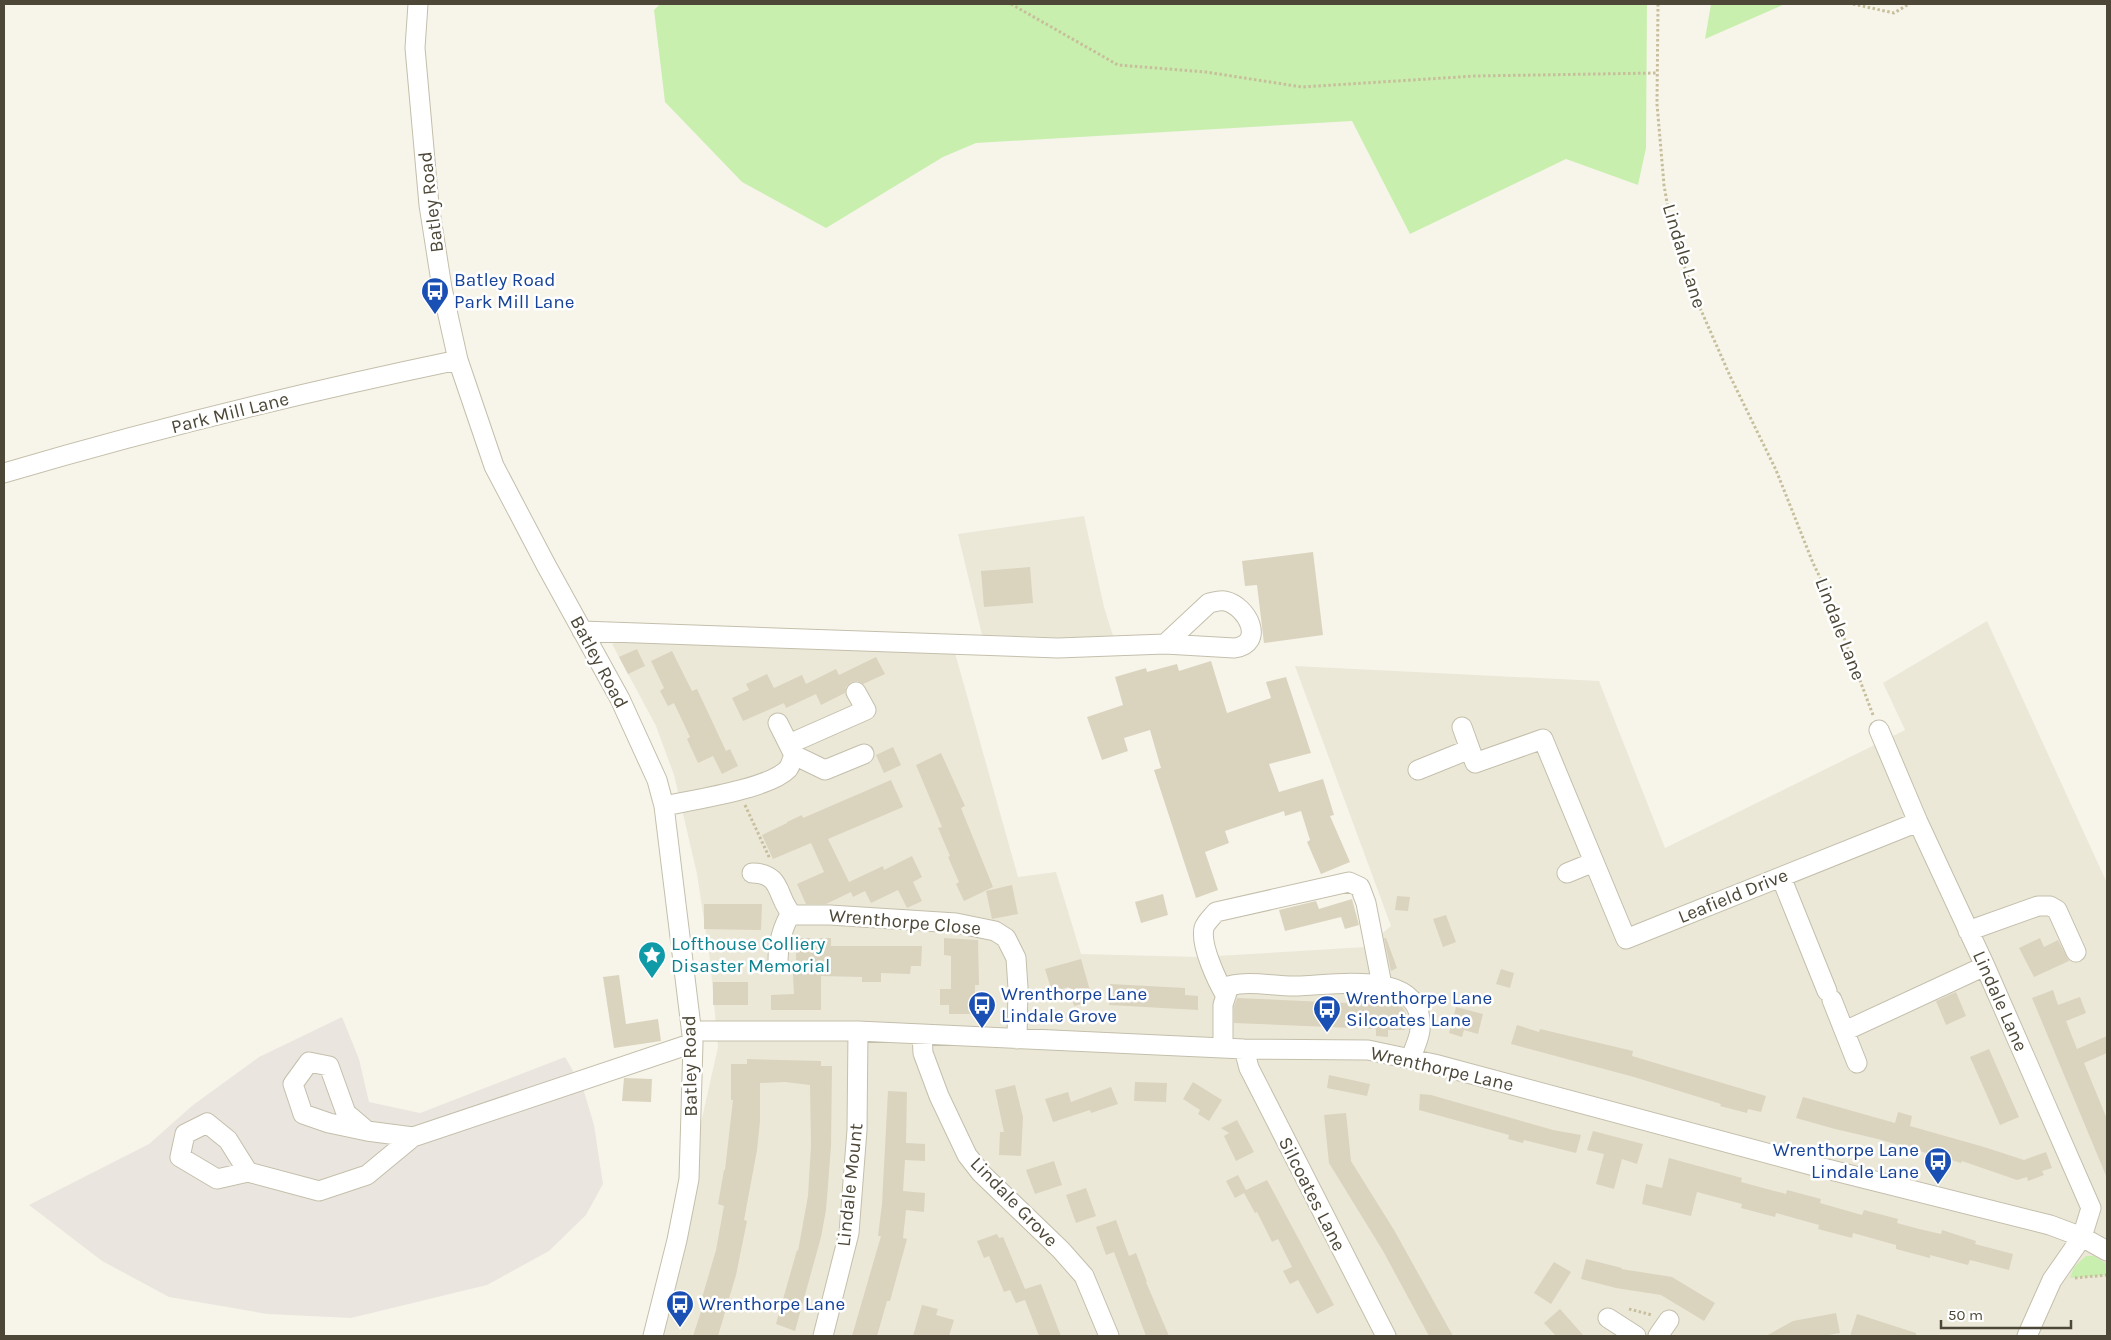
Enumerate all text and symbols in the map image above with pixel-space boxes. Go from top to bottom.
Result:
street label: Batley Road [414,150,448,254]
street label: Lindale Lane [1658,201,1710,311]
place label: Batley Road Park Mill Lane [454,269,575,313]
bus stop icon: Batley Road Park Mill Lane [420,276,450,315]
street label: Park Mill Lane [169,388,291,438]
street label: Lindale Lane [1810,575,1870,683]
street label: Batley Road [565,612,633,712]
street label: Leafield Drive [1675,864,1791,928]
street label: Wrenthorpe Close [828,904,982,940]
place label: Lofthouse Colliery Disaster Memorial [671,933,830,977]
place icon: Lofthouse Colliery Disaster Memorial [637,940,667,979]
street label: Lindale Lane [1968,947,2032,1055]
place label: Wrenthorpe Lane Lindale Grove [1001,983,1147,1027]
place label: Wrenthorpe Lane Silcoates Lane [1346,987,1492,1031]
bus stop icon: Wrenthorpe Lane Lindale Grove [967,990,997,1029]
bus stop icon: Wrenthorpe Lane Silcoates Lane [1312,994,1342,1033]
street label: Batley Road [678,1015,702,1117]
street label: Wrenthorpe Lane [1368,1042,1516,1096]
street label: Lindale Mount [833,1122,867,1248]
street label: Silcoates Lane [1274,1133,1350,1255]
place label: Wrenthorpe Lane Lindale Lane [1773,1139,1919,1183]
bus stop icon: Wrenthorpe Lane Lindale Lane [1923,1146,1953,1185]
street label: Lindale Grove [966,1153,1062,1251]
bus stop icon: Wrenthorpe Lane [665,1289,695,1328]
place label: Wrenthorpe Lane [699,1293,845,1315]
scale bar [1941,1298,2071,1330]
text: 50 m [1948,1306,1983,1324]

